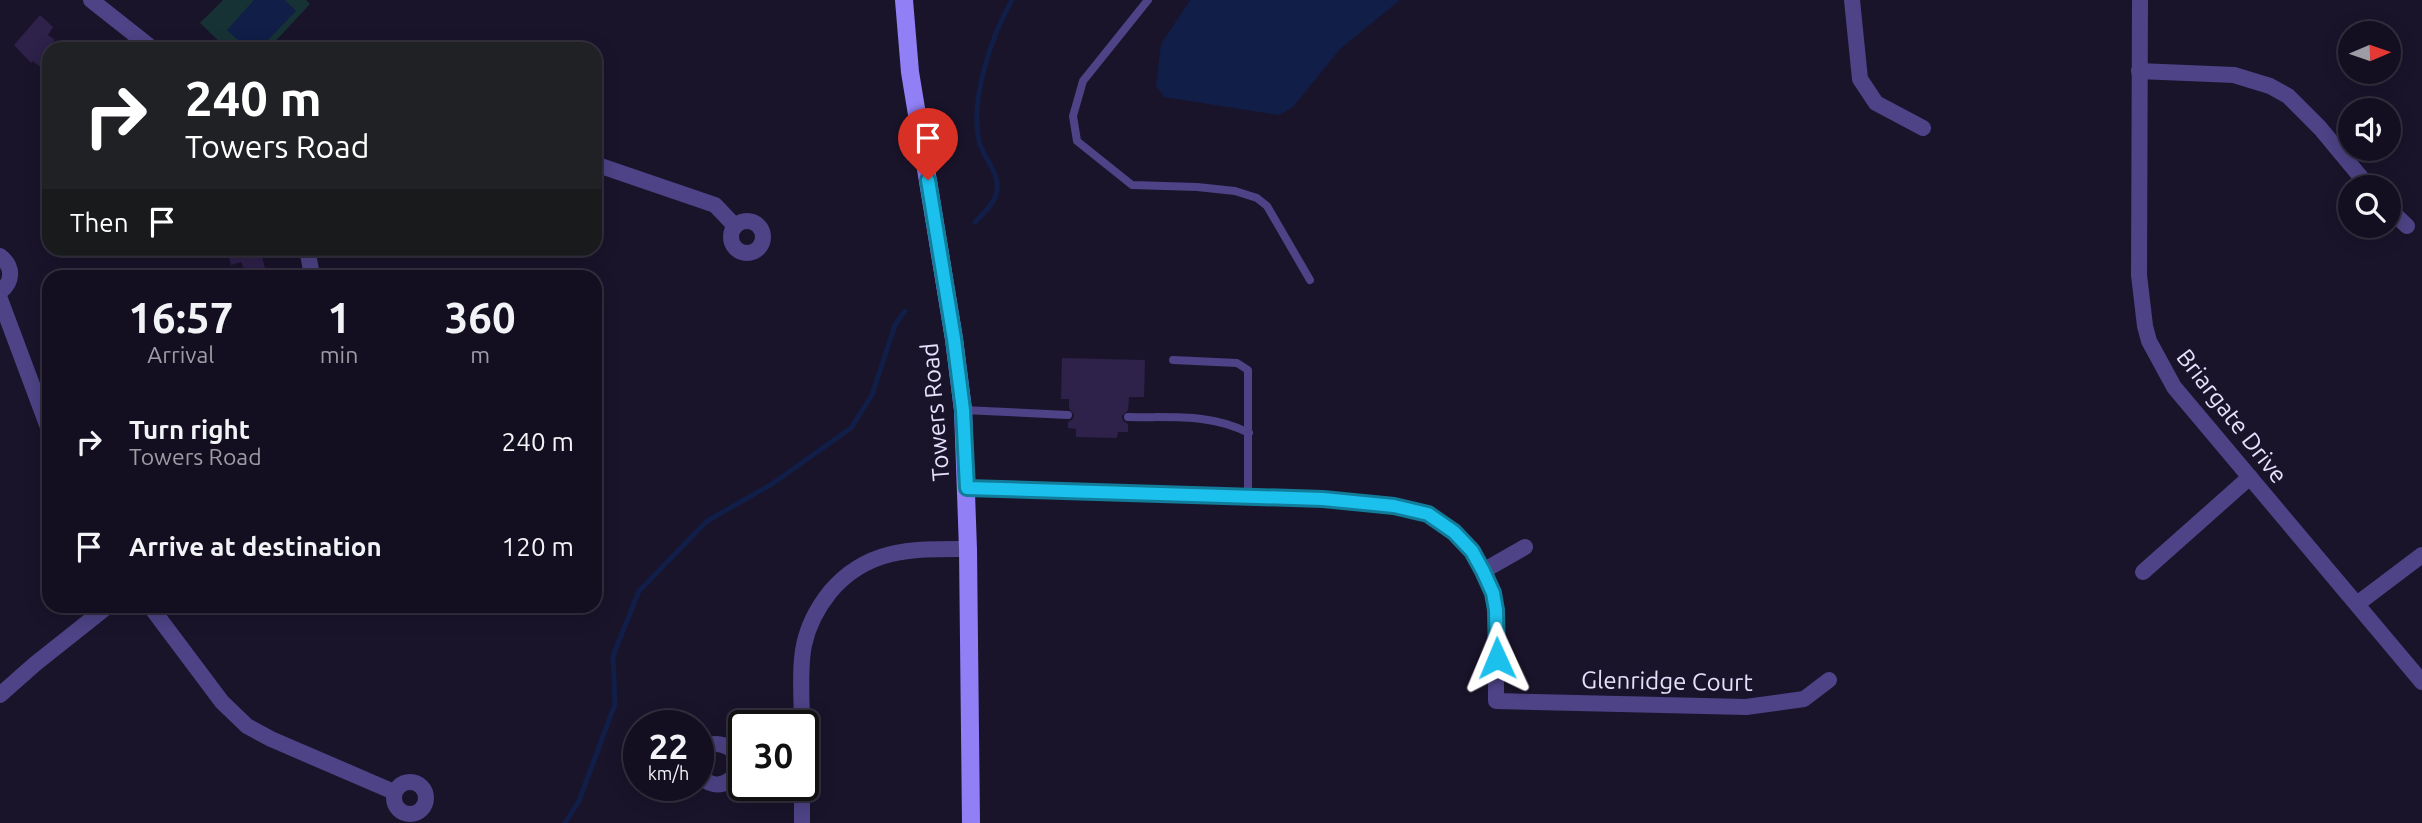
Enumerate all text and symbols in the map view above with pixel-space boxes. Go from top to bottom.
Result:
north arrow [2338,21,2401,84]
map controls [2338,21,2401,238]
icon: right [70,70,161,161]
text: 240 m [185,70,322,125]
button: sound [2338,98,2401,161]
pin [898,108,958,180]
icon: arrive [909,119,947,157]
text: Towers Road [185,128,370,164]
button: search [2338,175,2401,238]
icon: arrive [143,203,181,241]
text: Then [70,208,129,237]
text: 16:57 [128,294,233,341]
text: 1 [327,294,351,341]
text: 360 [445,294,516,341]
text: Arrival [147,342,214,367]
text: min [320,342,358,367]
text: m [470,342,490,367]
street label: Towers Road [916,342,954,482]
street label: Briargate Drive [2171,344,2293,488]
text: Turn right [129,415,250,444]
icon: right [70,423,108,461]
text: 240 m [502,427,574,456]
text: Towers Road [129,444,262,469]
icon: arrive [70,528,108,566]
text: Arrive at destination [129,532,382,561]
text: 120 m [502,532,574,561]
position arrow [1460,621,1534,695]
street label: Glenridge Court [1581,666,1754,696]
speed limit sign: 30 [728,710,819,801]
text: 22 [649,726,688,766]
text: km/h [648,763,689,783]

